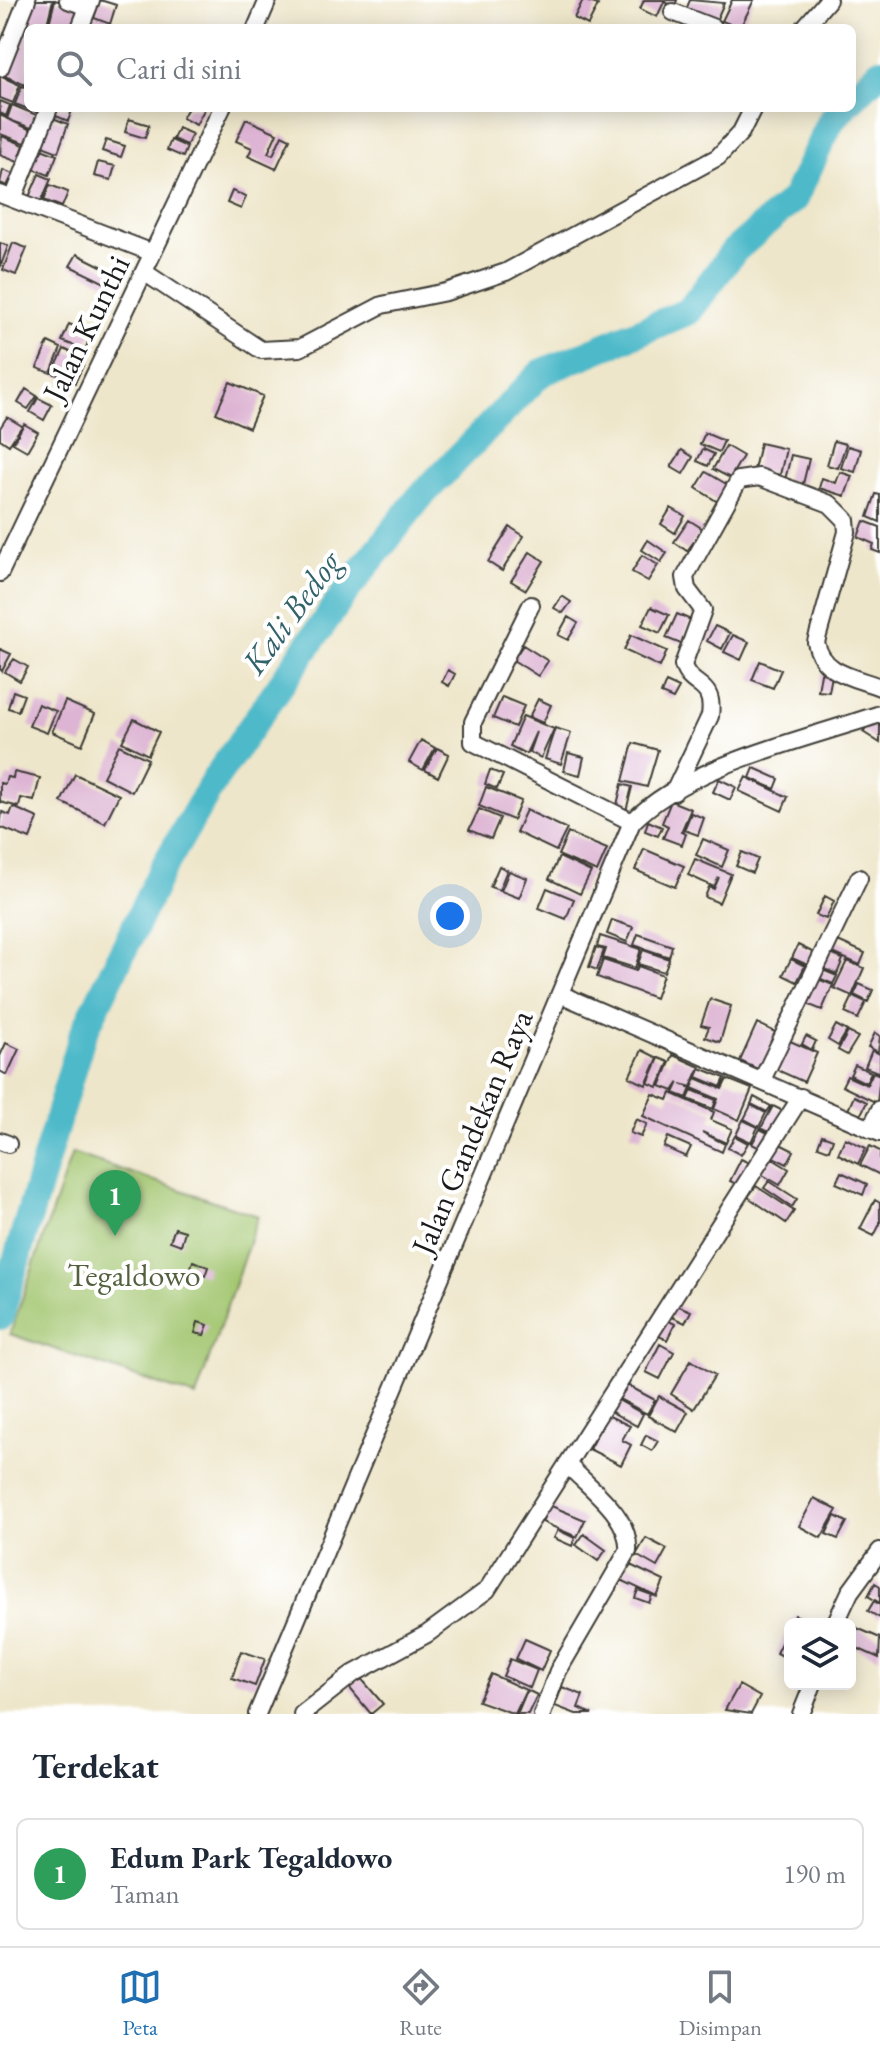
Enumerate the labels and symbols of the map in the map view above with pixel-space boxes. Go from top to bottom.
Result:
street label: Jalan Kunthi [31,248,139,411]
water label: Kali Bedog [231,541,351,683]
your location [430,896,470,936]
street label: Jalan Gandekan Raya [400,1003,543,1263]
pin: 1 [89,1170,141,1236]
park label: Tegaldowo [67,1254,201,1296]

